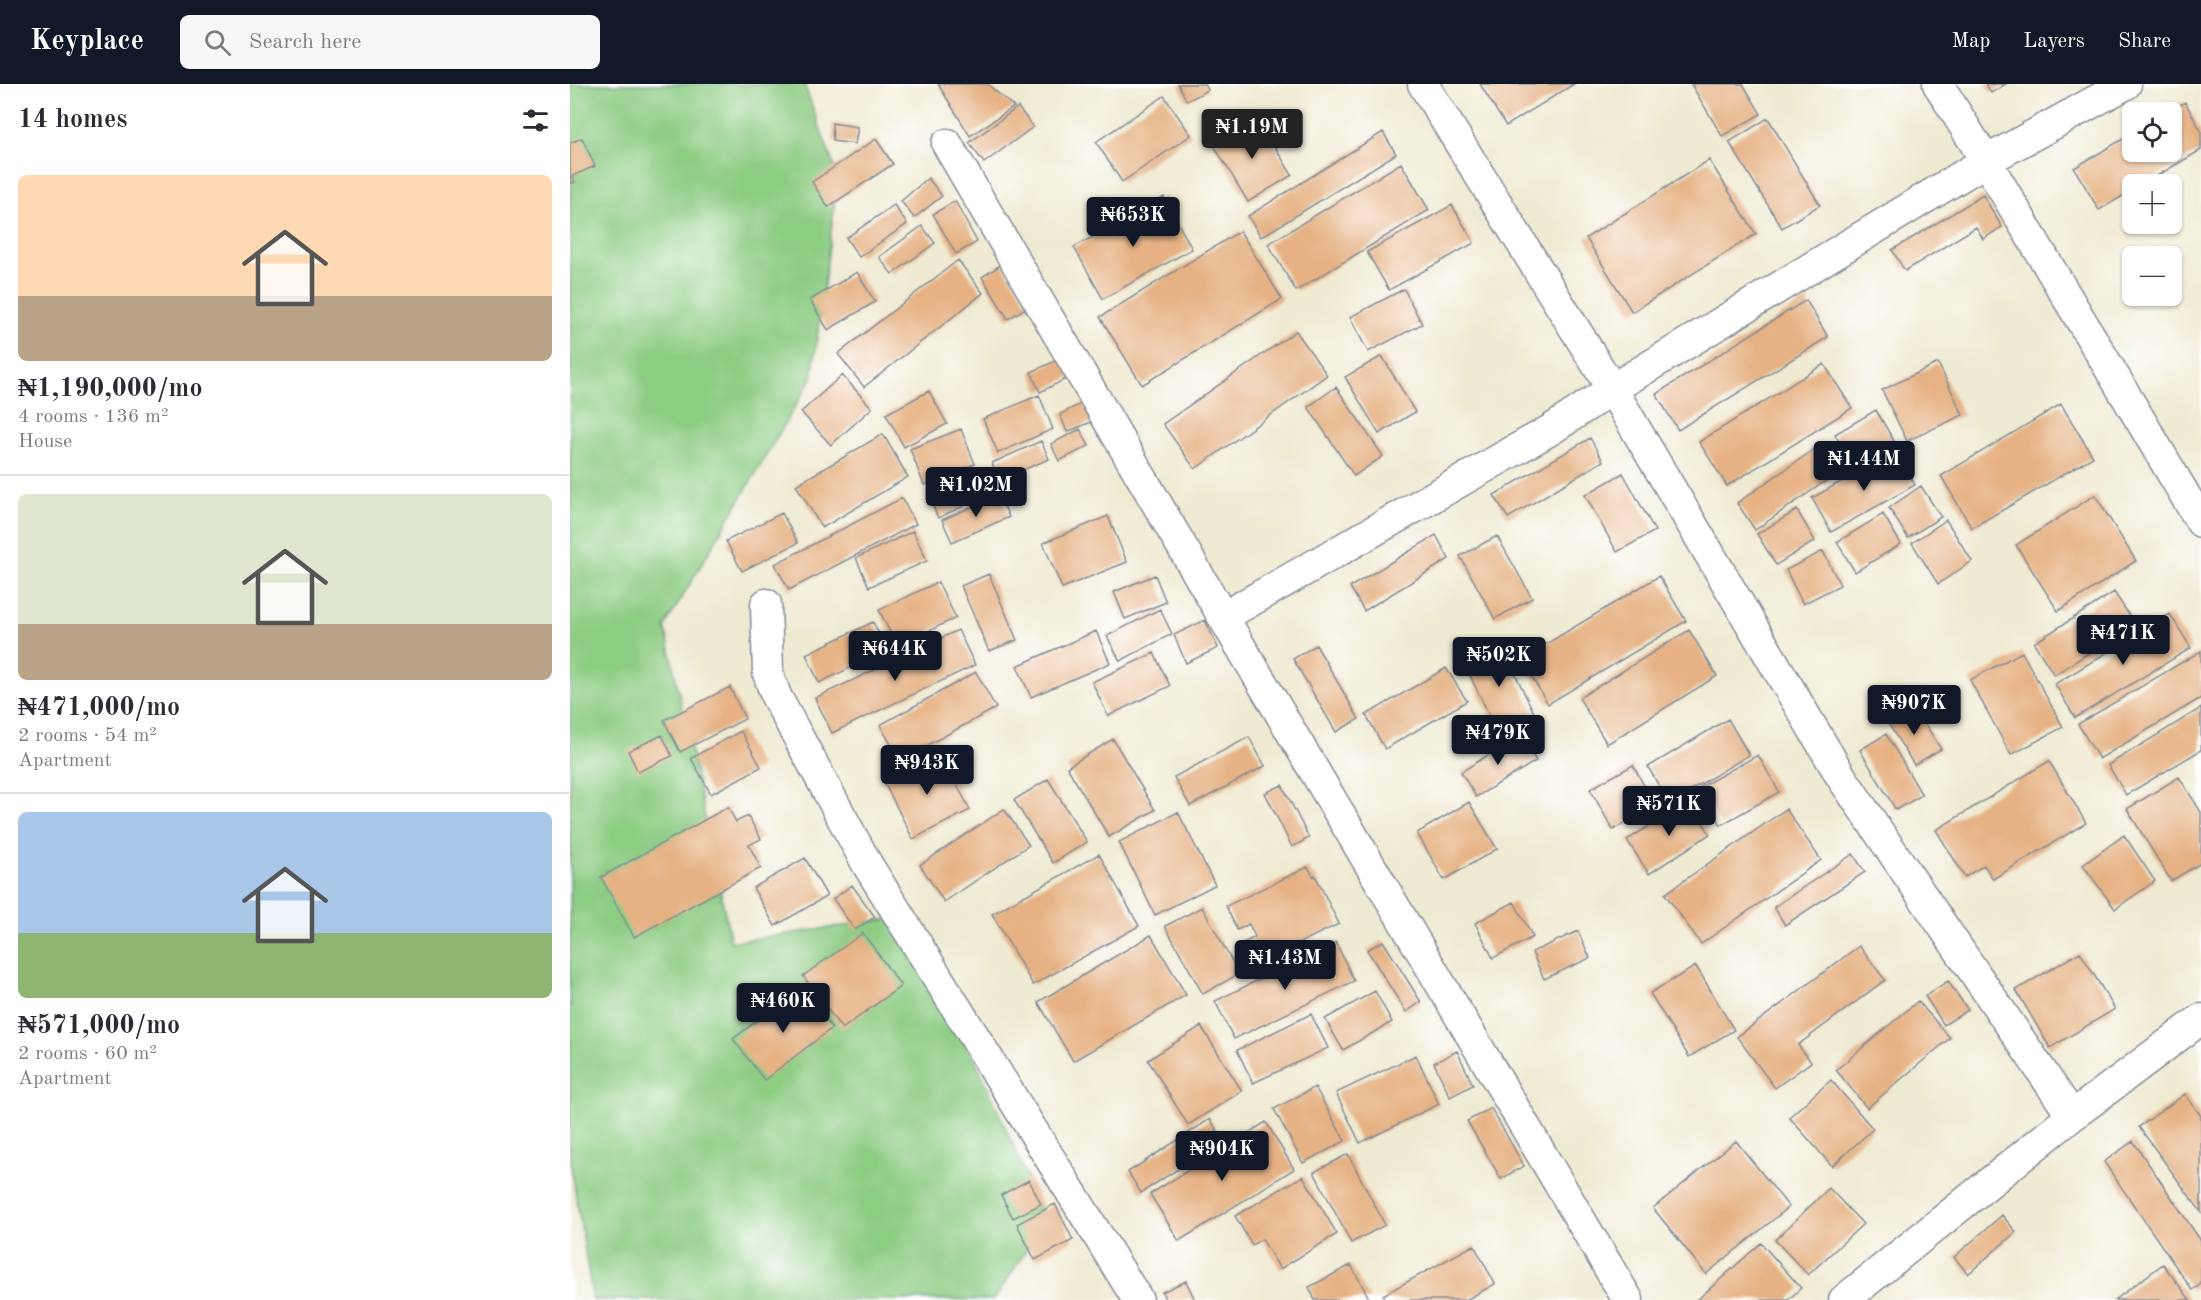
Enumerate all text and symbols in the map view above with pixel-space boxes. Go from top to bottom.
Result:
search box [180,15,600,69]
icon: search [201,26,234,59]
text: Keyplace [30,28,144,56]
text: Search here [249,31,361,53]
text: Map [1951,31,1990,52]
text: Layers [2023,31,2085,52]
text: Share [2118,31,2171,52]
map controls [2122,102,2182,306]
button: locate [2122,102,2182,162]
icon: filters [519,104,552,137]
text: 14 homes [18,107,127,133]
pin: ₦1.19M [1203,109,1301,160]
text: ₦1.19M [1216,118,1288,138]
button: + [2122,174,2182,234]
pin: ₦653K [1091,197,1175,248]
text: ₦653K [1101,206,1165,226]
icon: home [231,214,339,322]
button: − [2122,246,2182,306]
text: ₦1,190,000/mo [18,376,203,402]
text: 4 rooms · 136 m² [18,407,168,427]
text: House [18,432,72,452]
pin: ₦1.44M [1815,441,1913,492]
text: ₦1.44M [1828,450,1900,470]
pin: ₦1.02M [927,467,1025,518]
text: ₦1.02M [940,476,1012,496]
icon: home [231,533,339,641]
pin: ₦471K [2081,615,2165,666]
text: ₦471K [2091,624,2155,644]
pin: ₦644K [853,631,937,682]
pin: ₦502K [1457,637,1541,688]
text: ₦644K [863,640,927,660]
text: ₦502K [1467,646,1531,666]
pin: ₦907K [1872,685,1956,736]
text: ₦907K [1882,694,1946,714]
text: ₦471,000/mo [18,695,180,721]
pin: ₦479K [1456,715,1540,766]
text: ₦479K [1466,724,1530,744]
text: 2 rooms · 54 m² [18,726,157,746]
pin: ₦943K [885,745,969,796]
text: Apartment [18,751,112,771]
text: ₦943K [895,754,959,774]
pin: ₦571K [1627,786,1711,837]
text: ₦571K [1637,795,1701,815]
icon: home [231,851,339,959]
pin: ₦1.43M [1236,940,1334,991]
text: ₦1.43M [1249,949,1321,969]
pin: ₦460K [741,983,825,1034]
text: ₦460K [751,992,815,1012]
text: ₦571,000/mo [18,1013,180,1039]
text: 2 rooms · 60 m² [18,1044,157,1064]
text: Apartment [18,1069,112,1089]
pin: ₦904K [1180,1131,1264,1182]
text: ₦904K [1190,1140,1254,1160]

